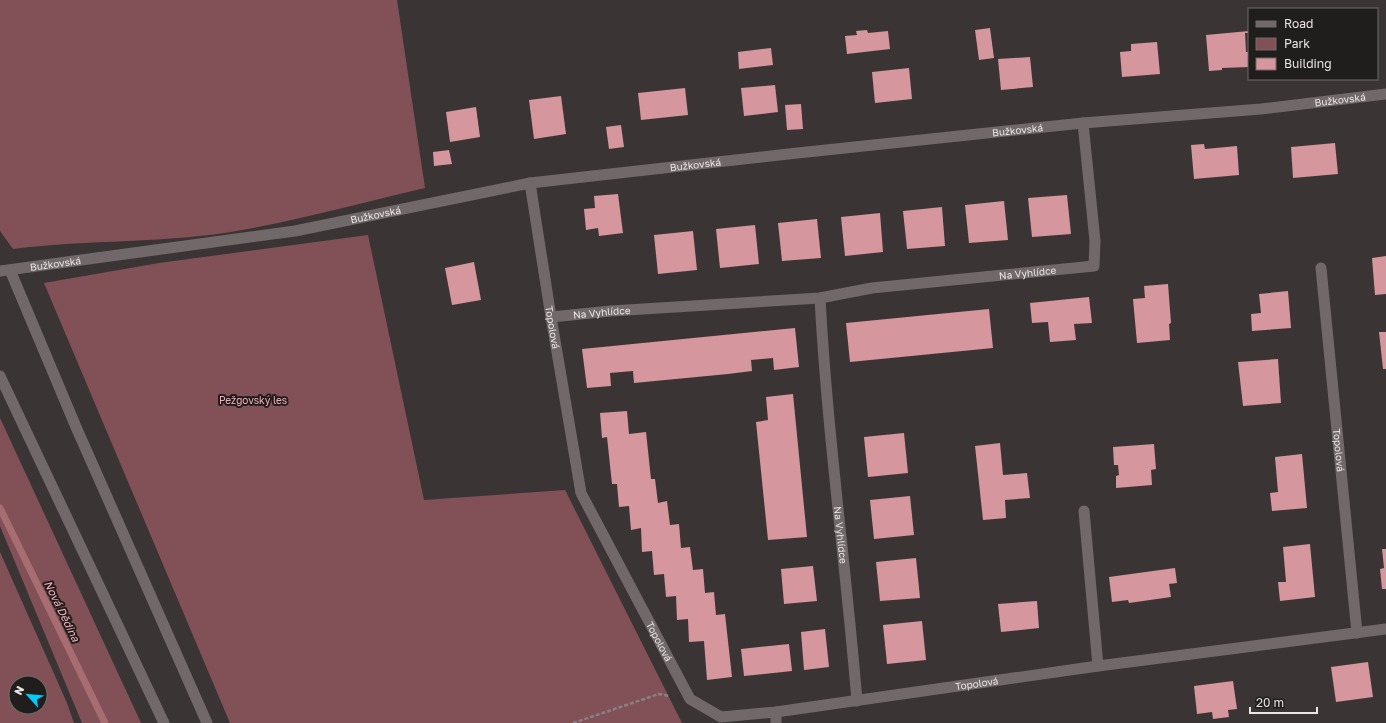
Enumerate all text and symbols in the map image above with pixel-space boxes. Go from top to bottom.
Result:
legend [1248,8,1378,80]
text: Road [1284,16,1313,31]
text: Park [1284,36,1310,51]
text: Building [1284,56,1332,71]
street label: Bužkovská [1314,90,1366,109]
street label: Bužkovská [991,121,1044,139]
street label: Bužkovská [669,156,722,173]
street label: Bužkovská [349,204,402,226]
street label: Bužkovská [29,254,82,273]
street label: Na Vyhlídce [998,264,1057,281]
street label: Na Vyhlídce [573,304,631,321]
street label: Topolová [543,305,562,350]
park label: Pežgovský les [219,394,287,406]
street label: Topolová [1331,428,1347,472]
street label: Na Vyhlídce [832,506,850,564]
water label: Nová Dědina [42,578,83,644]
street label: Topolová [644,619,675,663]
street label: Topolová [954,674,999,692]
north arrow [8,675,48,715]
text: N [11,684,26,697]
scale bar [1250,689,1317,715]
text: 20 m [1256,695,1284,710]

